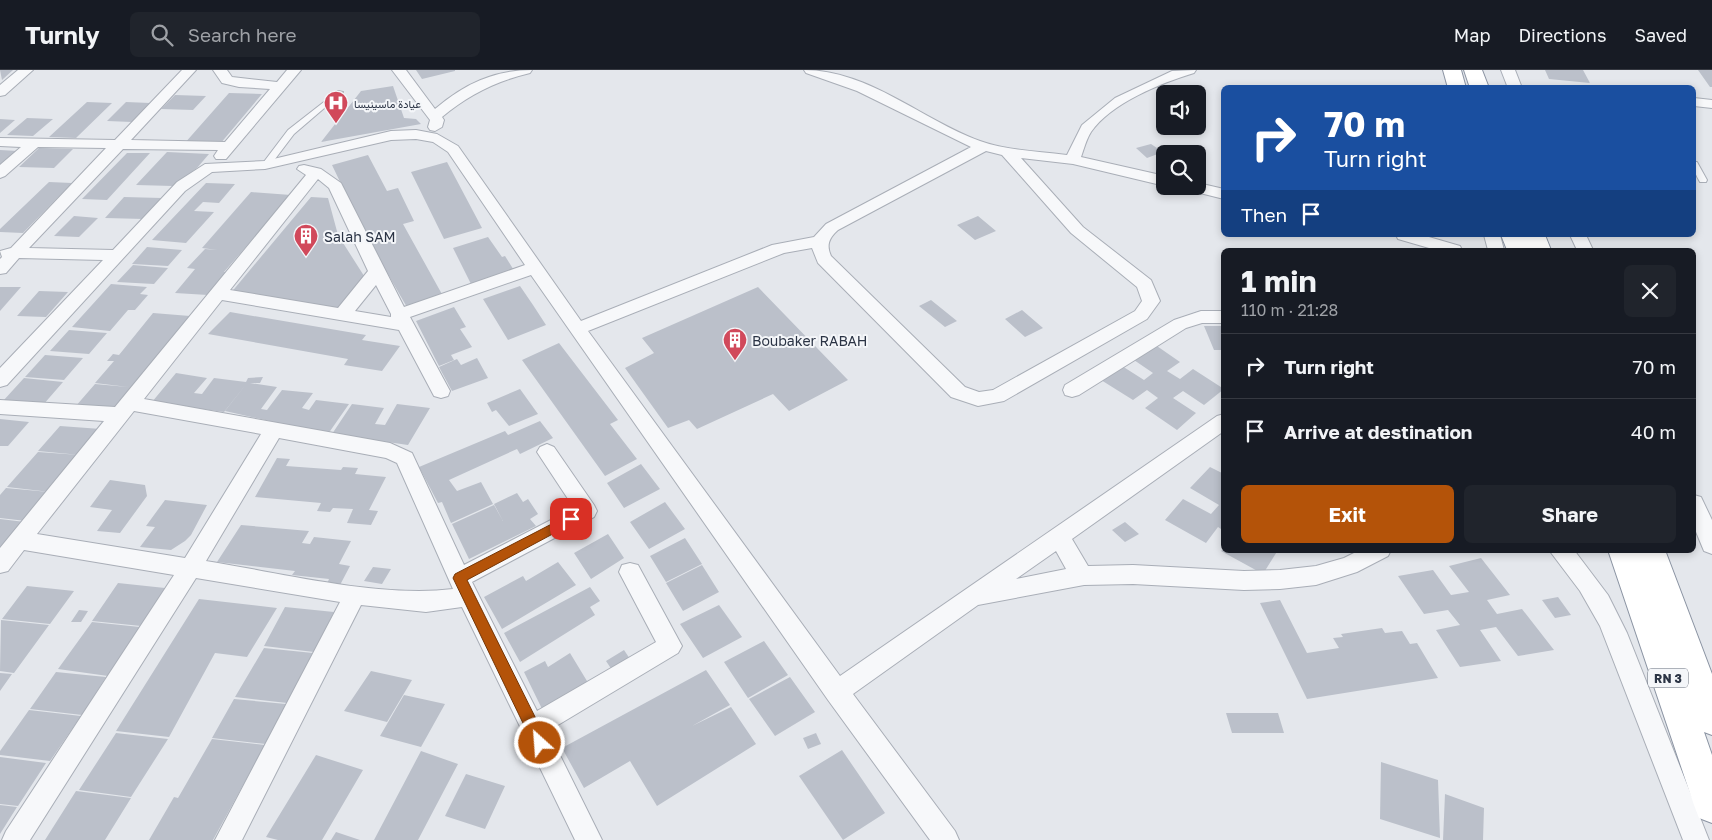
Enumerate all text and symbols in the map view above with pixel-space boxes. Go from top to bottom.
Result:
search box [130,12,480,57]
text: Turnly [25,20,100,49]
icon: search [148,21,176,49]
text: Search here [188,23,297,46]
text: Map [1454,24,1490,46]
text: Directions [1518,24,1606,46]
text: Saved [1634,24,1687,46]
map controls [1156,85,1206,195]
button: sound [1156,85,1206,135]
hospital icon: عيادة ماسينيسا [323,90,349,124]
place label: عيادة ماسينيسا [354,97,421,111]
text: 70 m [1324,103,1405,145]
icon: right [1241,105,1306,170]
button: search [1156,145,1206,195]
text: Turn right [1324,145,1427,172]
icon: arrive [1297,200,1325,228]
text: Then [1241,203,1287,226]
building icon: Salah SAM [293,223,319,257]
place label: Salah SAM [324,228,396,245]
text: 1 min [1241,263,1317,299]
button: close [1624,265,1676,317]
text: 110 m · 21:28 [1241,300,1338,320]
building icon: Boubaker RABAH [722,327,748,361]
place label: Boubaker RABAH [752,332,868,349]
icon: right [1241,352,1269,380]
text: Turn right [1284,355,1374,378]
text: 70 m [1633,355,1676,378]
icon: arrive [1241,417,1269,445]
text: Arrive at destination [1284,420,1472,443]
text: 40 m [1631,420,1676,443]
button: Exit [1241,485,1454,543]
button: Share [1464,485,1676,543]
pin [550,498,592,540]
icon: arrive [557,505,585,533]
road number: RN 3 [1648,668,1688,688]
position arrow [513,716,565,768]

